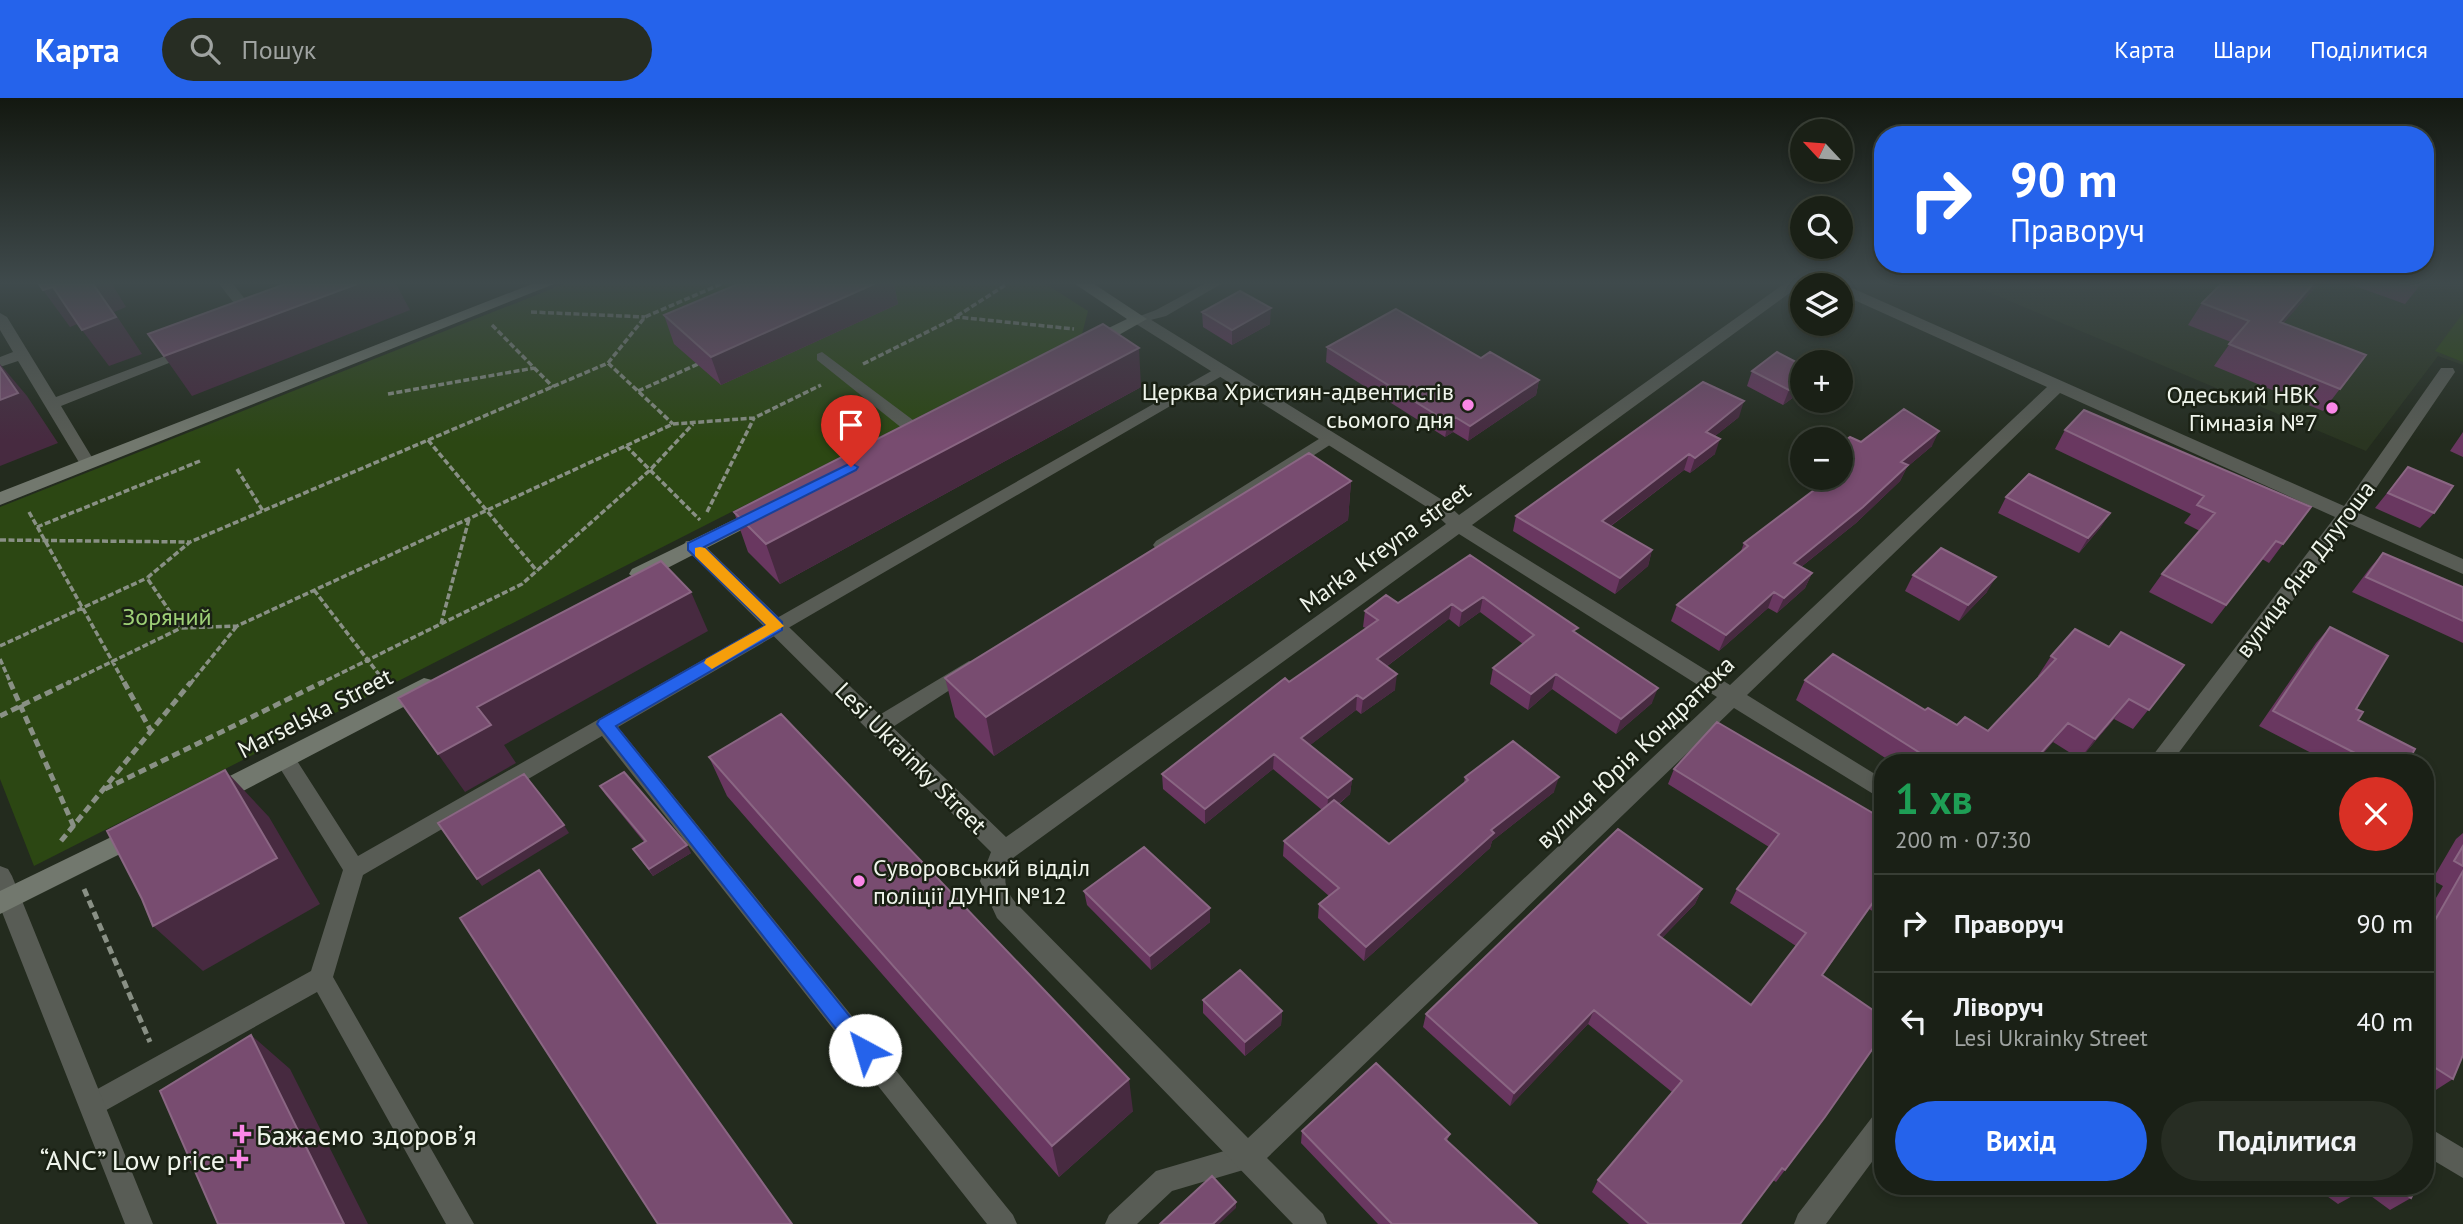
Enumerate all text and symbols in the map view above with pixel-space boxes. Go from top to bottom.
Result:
search box [162,18,652,81]
text: Карта [35,28,120,71]
icon: search [186,30,224,68]
text: Пошук [242,33,316,66]
text: Карта [2114,34,2175,65]
text: Шари [2213,34,2272,65]
text: Поділитися [2310,34,2428,65]
north arrow [1790,119,1853,182]
map controls [1790,119,1853,490]
text: 90 m [2010,147,2117,211]
icon: right [1895,154,1986,245]
button: search [1790,196,1853,259]
text: Праворуч [2010,209,2145,251]
button: layers [1790,273,1853,336]
button: + [1790,350,1853,413]
place label: Церква Християн-адвентистів сьомого дня [1142,376,1454,435]
place label: Одеський НВК Гімназія №7 [2167,379,2318,438]
pin [821,395,881,467]
marker: Церква Християн-адвентистів сьомого дня [1460,397,1476,413]
marker: Одеський НВК Гімназія №7 [2324,400,2340,416]
icon: arrive [832,406,870,444]
button: − [1790,427,1853,490]
street label: вулиця Яна Длугоша [2228,474,2382,664]
street label: Marka Kreyna street [1293,475,1477,619]
park label: Зоряний [122,601,212,632]
street label: вулиця Юрія Кондратюка [1529,649,1741,855]
street label: Marselska Street [232,661,398,765]
street label: Lesi Ukrainky Street [829,676,993,840]
text: 1 хв [1895,771,1973,826]
button: close [2339,777,2413,851]
text: 200 m · 07:30 [1895,825,2031,854]
place label: Суворовський відділ поліції ДУНП №12 [873,852,1090,911]
marker: Суворовський відділ поліції ДУНП №12 [851,873,867,889]
icon: right [1895,904,1933,942]
text: Праворуч [1954,907,2064,940]
text: 90 m [2357,907,2413,940]
text: Ліворуч [1954,990,2044,1023]
icon: left [1895,1002,1933,1040]
text: 40 m [2357,1005,2413,1038]
position arrow [828,1013,902,1087]
text: Lesi Ukrainky Street [1954,1023,2148,1052]
button: Вихід [1895,1101,2147,1181]
button: Поділитися [2161,1101,2413,1181]
place label: Бажаємо здоровʼя [256,1116,477,1153]
marker: Бажаємо здоровʼя [234,1126,250,1142]
place label: “ANC” Low price [40,1141,225,1178]
marker: “ANC” Low price [231,1151,247,1167]

